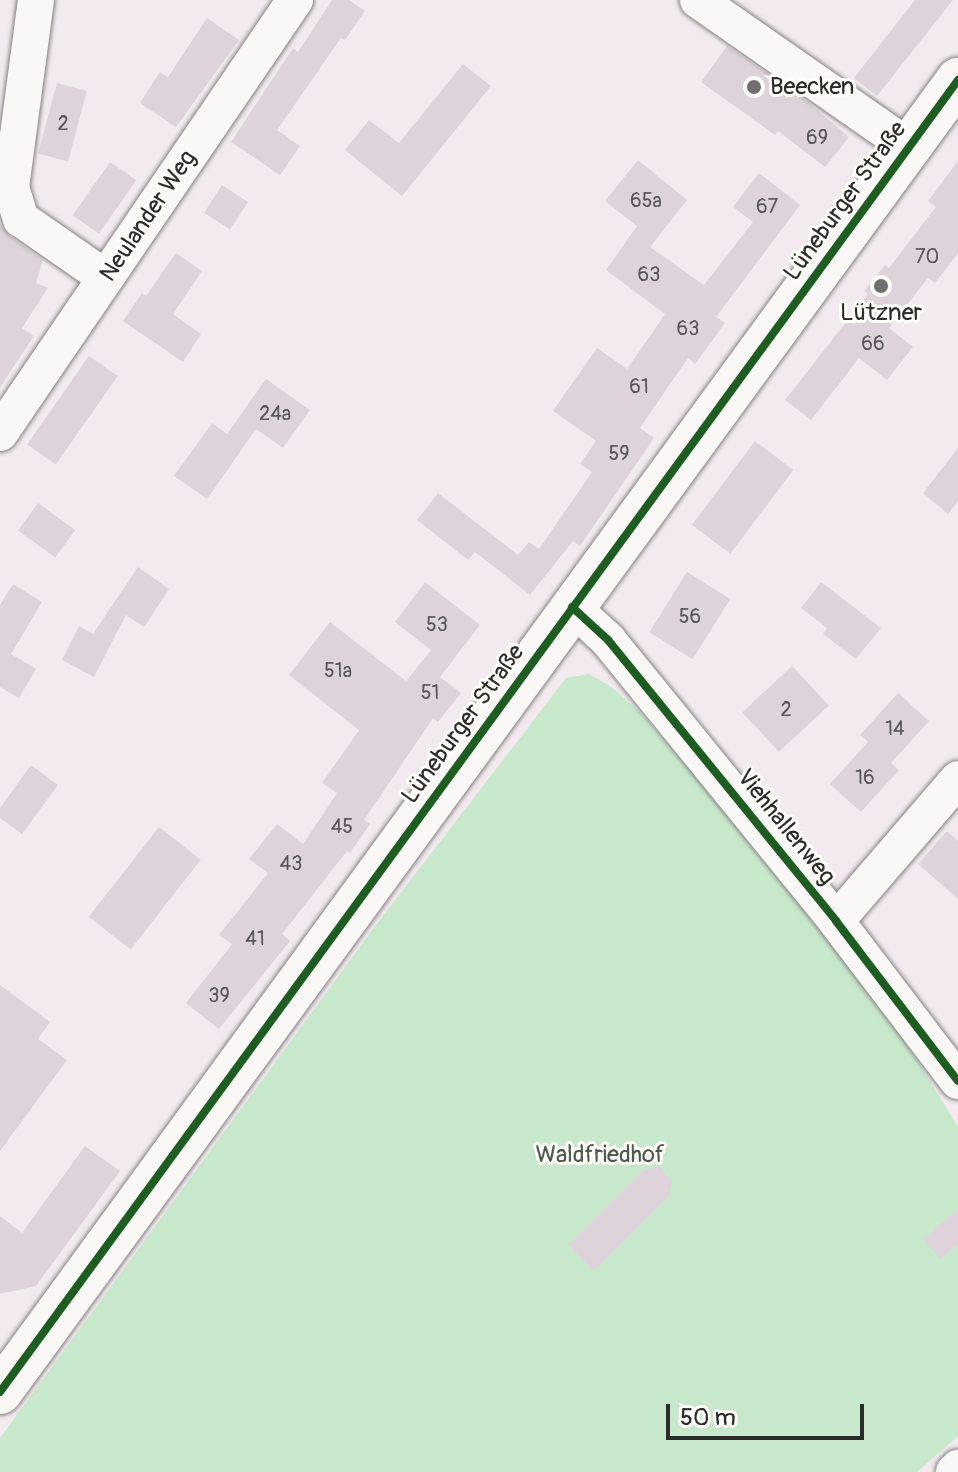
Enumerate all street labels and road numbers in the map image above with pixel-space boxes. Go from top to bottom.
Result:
street label: Lüneburger Straße [778,116,912,286]
street label: Neulander Weg [94,145,202,287]
street label: Lüneburger Straße [396,639,530,809]
street label: Viehhallenweg [731,763,841,891]

